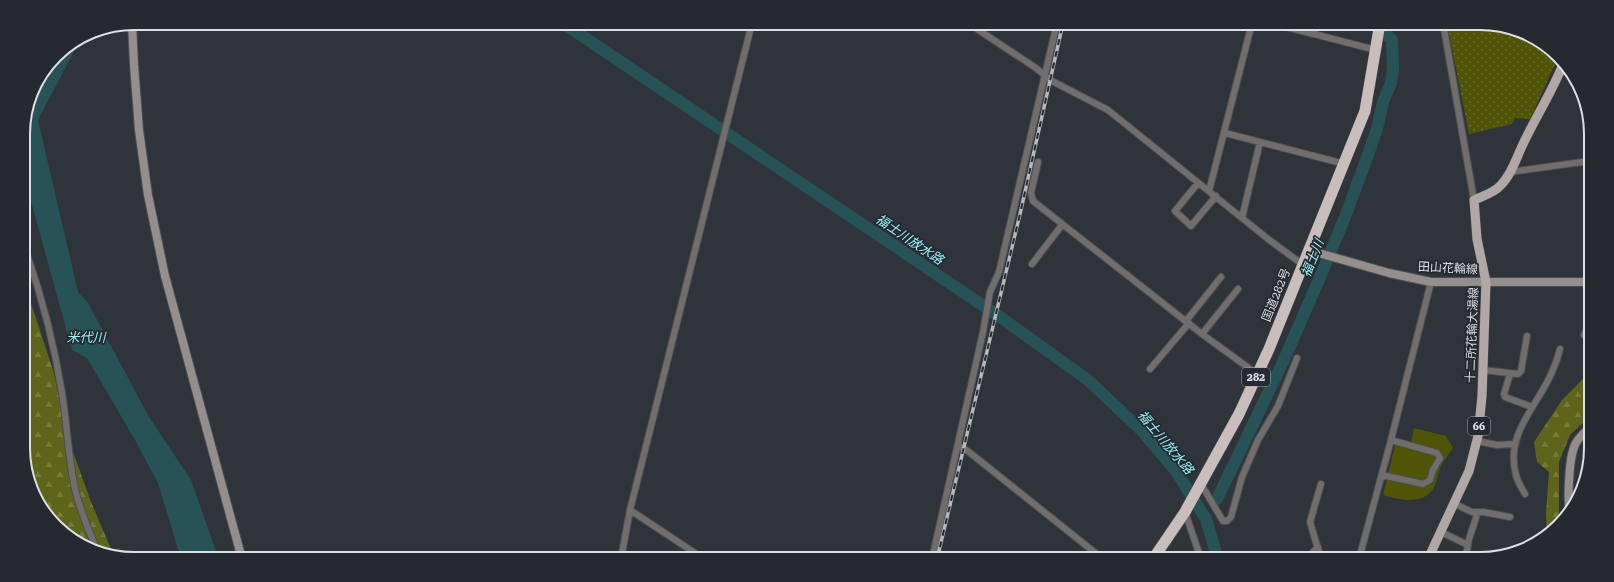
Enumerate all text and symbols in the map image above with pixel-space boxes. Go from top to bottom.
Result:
water label: 福士川放水路 [873,211,947,268]
water label: 福士川 [1298,235,1327,279]
street label: 田山花輪線 [1418,259,1478,277]
street label: 国道282号 [1259,266,1293,324]
street label: 十二所花輪大湯線 [1463,287,1481,383]
water label: 米代川 [66,330,107,345]
road number: 282 [1242,368,1270,386]
water label: 福士川放水路 [1135,408,1197,478]
road number: 66 [1468,417,1490,435]

